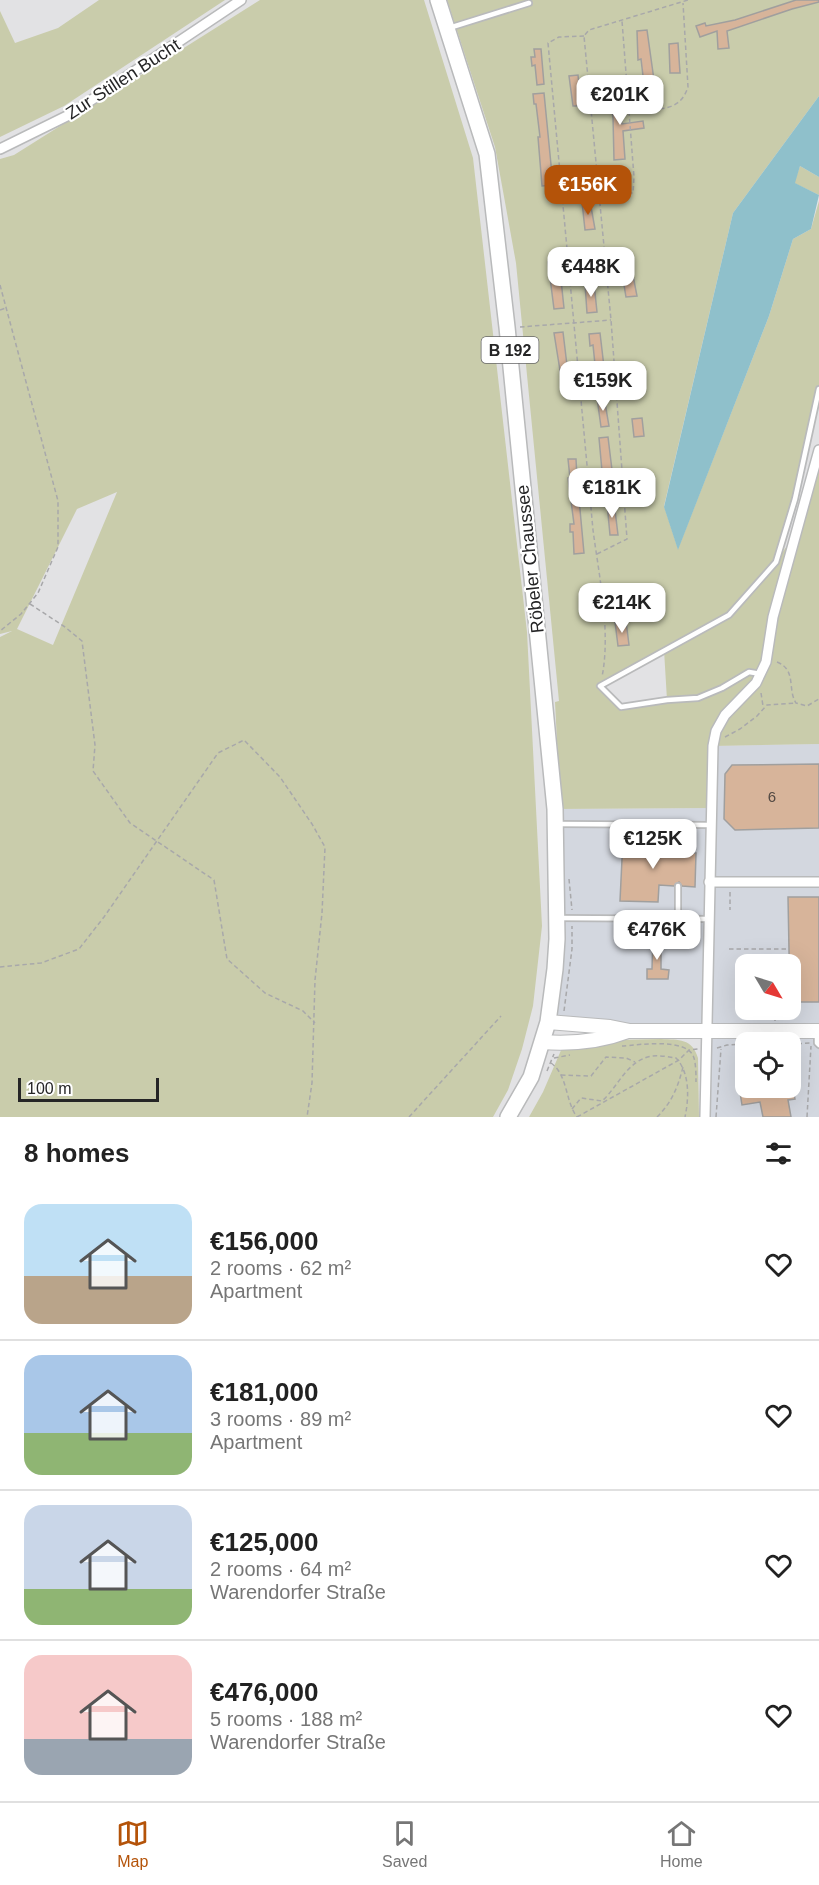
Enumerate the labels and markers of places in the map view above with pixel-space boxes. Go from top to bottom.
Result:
pin: €201K [578,75,662,126]
pin: €156K [546,165,630,216]
pin: €448K [549,247,633,298]
pin: €159K [561,361,645,412]
pin: €181K [570,468,654,519]
pin: €214K [580,583,664,634]
pin: €125K [611,819,695,870]
pin: €476K [615,910,699,961]

